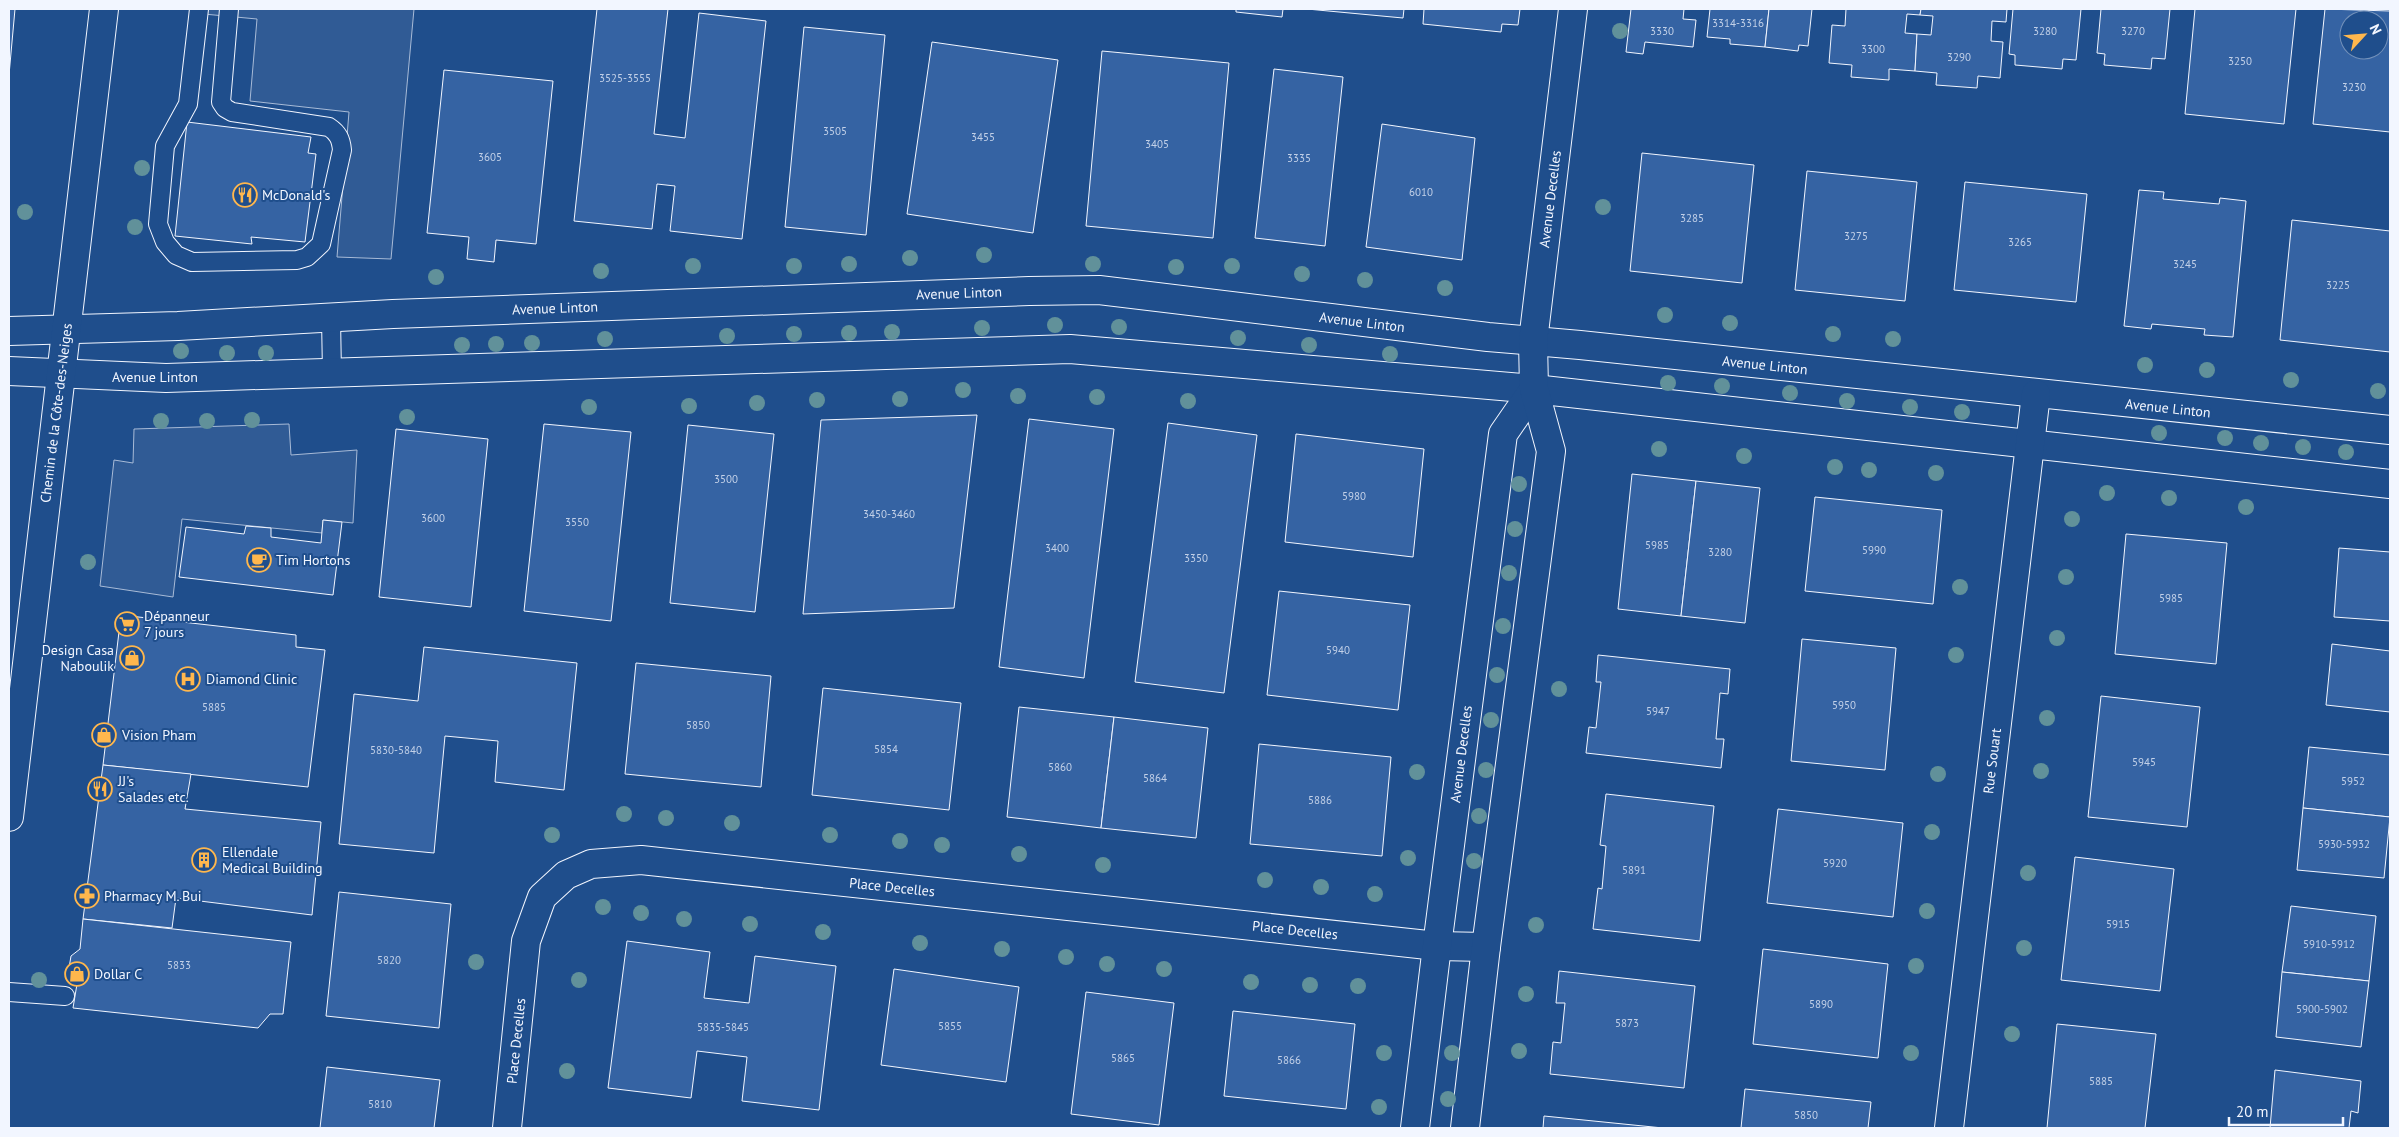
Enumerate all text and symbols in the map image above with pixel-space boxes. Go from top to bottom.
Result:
north arrow [2339,10,2389,60]
house number: 3314-3316 [1712,16,1764,30]
text: N [2366,21,2386,37]
house number: 3330 [1650,24,1674,38]
house number: 3280 [2033,24,2057,38]
house number: 3270 [2121,24,2145,38]
house number: 3300 [1861,42,1885,56]
house number: 3290 [1947,50,1971,64]
house number: 3250 [2228,54,2252,68]
house number: 3525-3555 [599,71,651,85]
house number: 3230 [2342,80,2366,94]
house number: 3505 [823,124,847,138]
house number: 3455 [971,130,995,144]
house number: 3405 [1145,137,1169,151]
street label: Avenue Decelles [1535,149,1565,249]
house number: 3605 [478,150,502,164]
house number: 3335 [1287,151,1311,165]
restaurant icon: McDonald's [232,182,258,208]
house number: 6010 [1409,185,1433,199]
place label: McDonald's [262,186,330,204]
house number: 3285 [1680,211,1704,225]
house number: 3275 [1844,229,1868,243]
house number: 3265 [2008,235,2032,249]
house number: 3245 [2173,257,2197,271]
house number: 3225 [2326,278,2350,292]
street label: Avenue Linton [916,283,1002,303]
street label: Avenue Linton [512,298,598,318]
street label: Avenue Linton [1318,308,1406,336]
street label: Chemin de la Côte-des-Neiges [36,322,76,504]
street label: Avenue Linton [1721,352,1809,378]
street label: Avenue Linton [112,368,198,386]
street label: Avenue Linton [2124,395,2212,421]
house number: 3500 [714,472,738,486]
house number: 5980 [1342,489,1366,503]
house number: 3450-3460 [863,507,915,521]
house number: 3600 [421,511,445,525]
house number: 3550 [565,515,589,529]
house number: 5985 [1645,538,1669,552]
house number: 3400 [1045,541,1069,555]
house number: 5990 [1862,543,1886,557]
house number: 3280 [1708,545,1732,559]
cafe icon: Tim Hortons [246,547,272,573]
place label: Tim Hortons [276,551,350,569]
house number: 3350 [1184,551,1208,565]
house number: 5985 [2159,591,2183,605]
place label: Dépanneur 7 jours [144,607,210,641]
supermarket icon: Dépanneur 7 jours [114,611,140,637]
place label: Design Casa Naboulik [42,641,114,675]
house number: 5940 [1326,643,1350,657]
shop icon: Design Casa Naboulik [119,645,145,671]
hospital icon: Diamond Clinic [175,666,201,692]
place label: Diamond Clinic [206,670,297,688]
house number: 5950 [1832,698,1856,712]
house number: 5885 [202,700,226,714]
street label: Avenue Decelles [1446,704,1476,804]
house number: 5947 [1646,704,1670,718]
house number: 5850 [686,718,710,732]
shop icon: Vision Pham [91,722,117,748]
place label: Vision Pham [121,726,196,744]
street label: Rue Souart [1979,727,2005,795]
house number: 5854 [874,742,898,756]
house number: 5830-5840 [370,743,422,757]
house number: 5945 [2132,755,2156,769]
house number: 5860 [1048,760,1072,774]
house number: 5864 [1143,771,1167,785]
place label: JJ's Salades etc. [117,772,189,806]
house number: 5952 [2341,774,2365,788]
restaurant icon: JJ's Salades etc. [87,776,113,802]
house number: 5886 [1308,793,1332,807]
house number: 5930-5932 [2318,837,2370,851]
place label: Ellendale Medical Building [222,843,323,877]
building icon: Ellendale Medical Building [191,847,217,873]
house number: 5920 [1823,856,1847,870]
house number: 5891 [1622,863,1646,877]
street label: Place Decelles [848,874,936,900]
pharmacy icon: Pharmacy M. Bui [74,883,100,909]
place label: Pharmacy M. Bui [104,887,202,905]
street label: Place Decelles [1251,917,1339,943]
house number: 5915 [2106,917,2130,931]
house number: 5910-5912 [2303,937,2355,951]
house number: 5820 [377,953,401,967]
house number: 5833 [167,958,191,972]
shop icon: Dollar C [64,961,90,987]
place label: Dollar C [94,965,142,983]
street label: Place Decelles [503,997,529,1085]
house number: 5890 [1809,997,1833,1011]
house number: 5900-5902 [2296,1002,2348,1016]
house number: 5873 [1615,1016,1639,1030]
house number: 5855 [938,1019,962,1033]
house number: 5835-5845 [697,1020,749,1034]
house number: 5865 [1111,1051,1135,1065]
house number: 5866 [1277,1053,1301,1067]
house number: 5885 [2089,1074,2113,1088]
scale bar [2229,1094,2343,1126]
house number: 5810 [368,1097,392,1111]
text: 20 m [2236,1102,2269,1121]
house number: 5850 [1794,1108,1818,1122]

